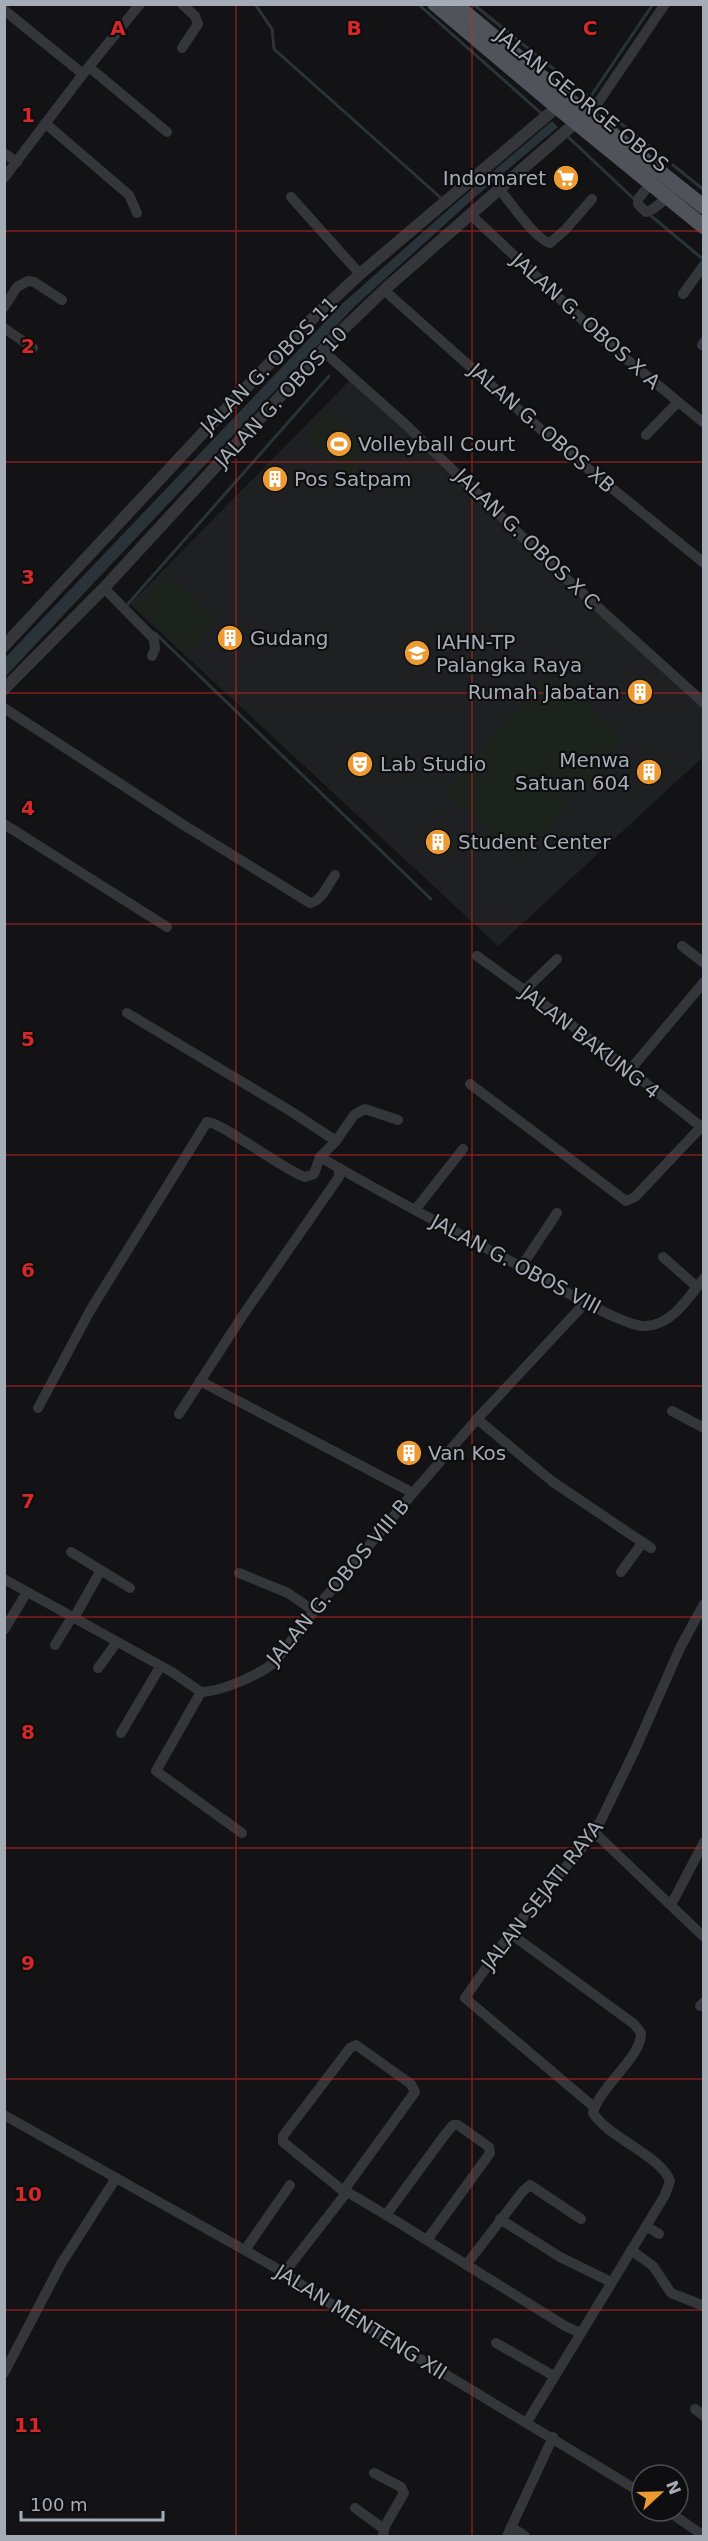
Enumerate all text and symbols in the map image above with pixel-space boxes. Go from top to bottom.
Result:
text: A [110,16,126,40]
text: B [346,16,362,40]
text: C [583,16,597,40]
street label: JALAN GEORGE OBOS [489,22,673,177]
text: 1 [21,103,35,127]
supermarket icon: Indomaret [551,163,581,193]
place label: Indomaret [443,166,546,190]
street label: JALAN G. OBOS X A [505,247,665,394]
street label: JALAN G. OBOS 11 [194,292,342,440]
street label: JALAN G. OBOS 10 [208,322,352,474]
text: 2 [21,334,35,358]
street label: JALAN G. OBOS XB [463,357,620,498]
sports icon: Volleyball Court [324,429,354,459]
place label: Volleyball Court [358,432,515,456]
street label: JALAN G. OBOS X C [448,462,604,614]
building icon: Pos Satpam [260,464,290,494]
place label: Pos Satpam [294,467,412,491]
text: 3 [21,565,35,589]
building icon: Gudang [215,623,245,653]
place label: Gudang [250,626,329,650]
place label: IAHN-TP Palangka Raya [436,630,582,677]
school or university icon: IAHN-TP Palangka Raya [402,638,432,668]
building icon: Rumah Jabatan [625,677,655,707]
place label: Rumah Jabatan [468,680,620,704]
place label: Menwa Satuan 604 [515,748,630,795]
theatre icon: Lab Studio [345,749,375,779]
place label: Lab Studio [380,752,486,776]
building icon: Menwa Satuan 604 [634,757,664,787]
text: 4 [21,796,35,820]
building icon: Student Center [423,827,453,857]
place label: Student Center [458,830,611,854]
street label: JALAN BAKUNG 4 [514,979,664,1104]
text: 5 [21,1027,35,1051]
street label: JALAN G. OBOS VIII [425,1208,605,1319]
text: 6 [21,1258,35,1282]
building icon: Van Kos [394,1438,424,1468]
place label: Van Kos [428,1441,506,1465]
text: 7 [21,1489,35,1513]
street label: JALAN G. OBOS VIII B [260,1494,414,1671]
text: 8 [21,1720,35,1744]
street label: JALAN SEJATI RAYA [475,1815,608,1976]
text: 9 [21,1951,35,1975]
text: 10 [14,2182,42,2206]
street label: JALAN MENTENG XII [269,2258,451,2385]
text: 11 [14,2413,42,2437]
north arrow [630,2463,690,2523]
text: N [662,2478,685,2497]
scale bar [21,2484,164,2522]
text: 100 m [30,2494,88,2515]

